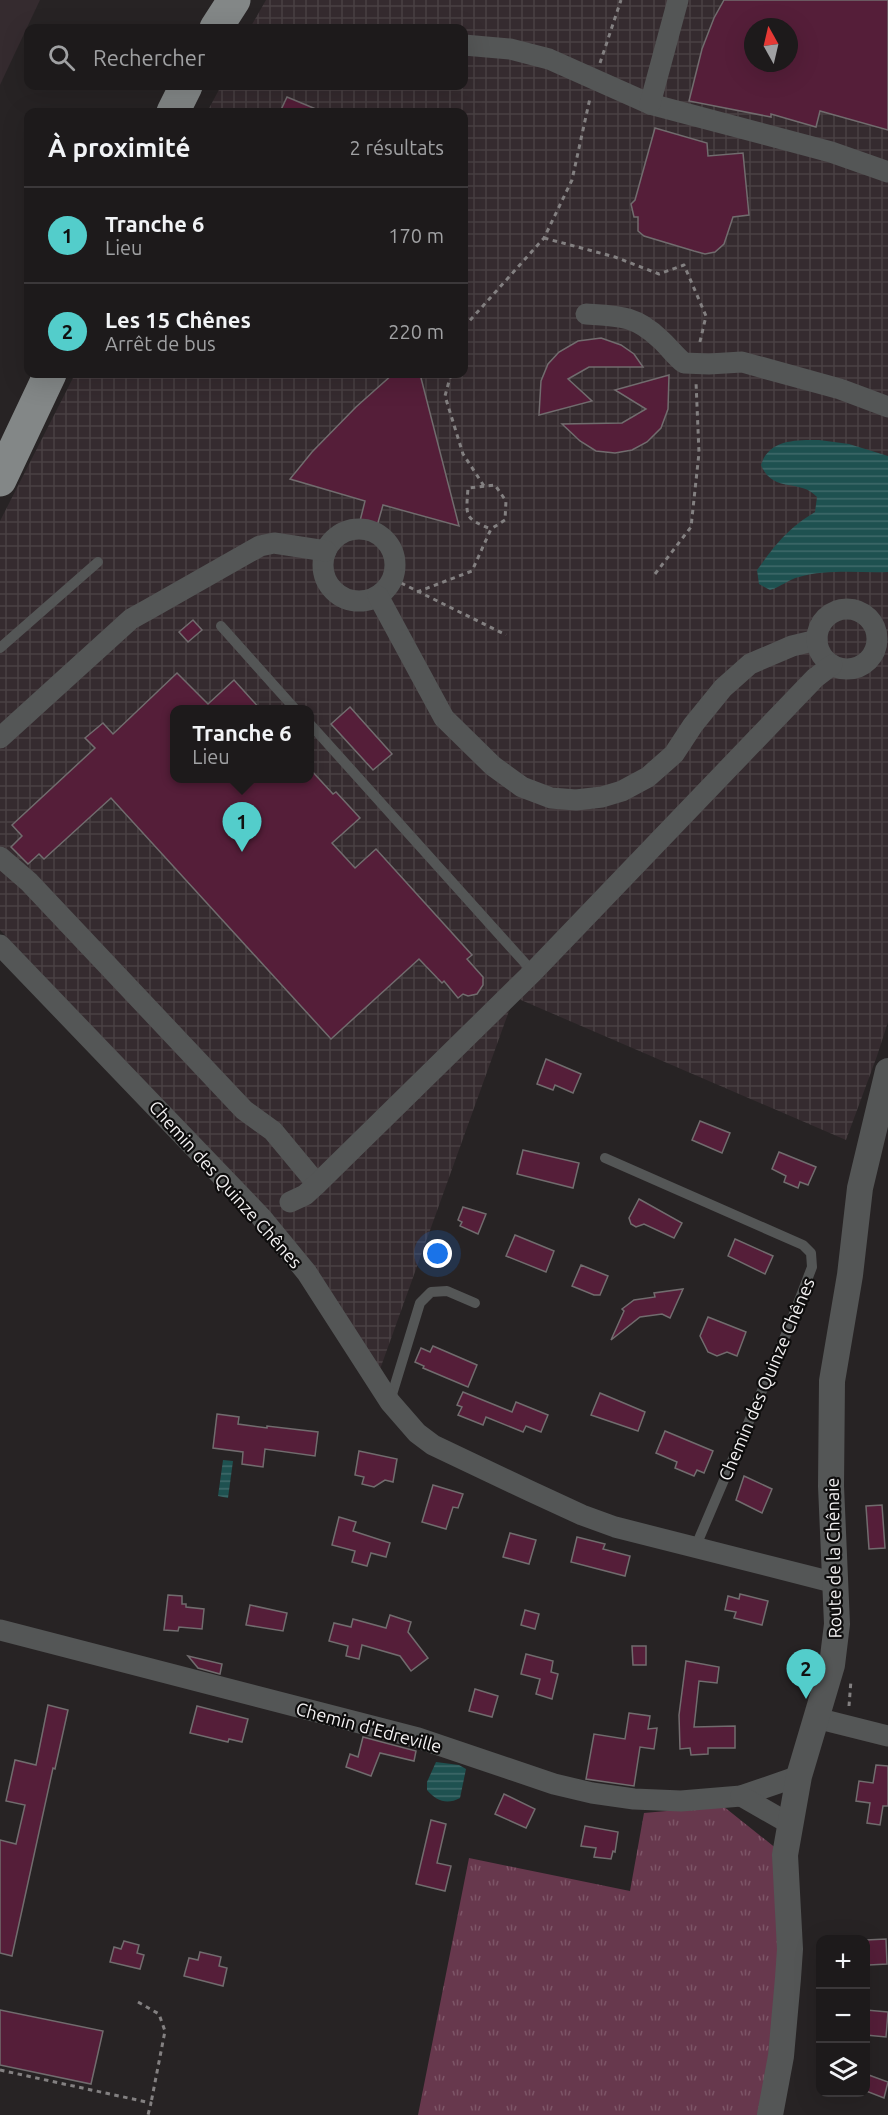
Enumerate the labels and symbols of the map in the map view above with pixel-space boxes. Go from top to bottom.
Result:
north arrow [744,18,798,72]
pin: 1 [222,802,262,852]
street label: Chemin des Quinze Chênes [145,1096,307,1273]
your location [423,1239,452,1268]
street label: Chemin des Quinze Chênes [714,1274,819,1484]
street label: Route de la Chênaie [822,1477,844,1639]
pin: 2 [786,1650,826,1699]
street label: Chemin d'Edreville [294,1698,444,1756]

